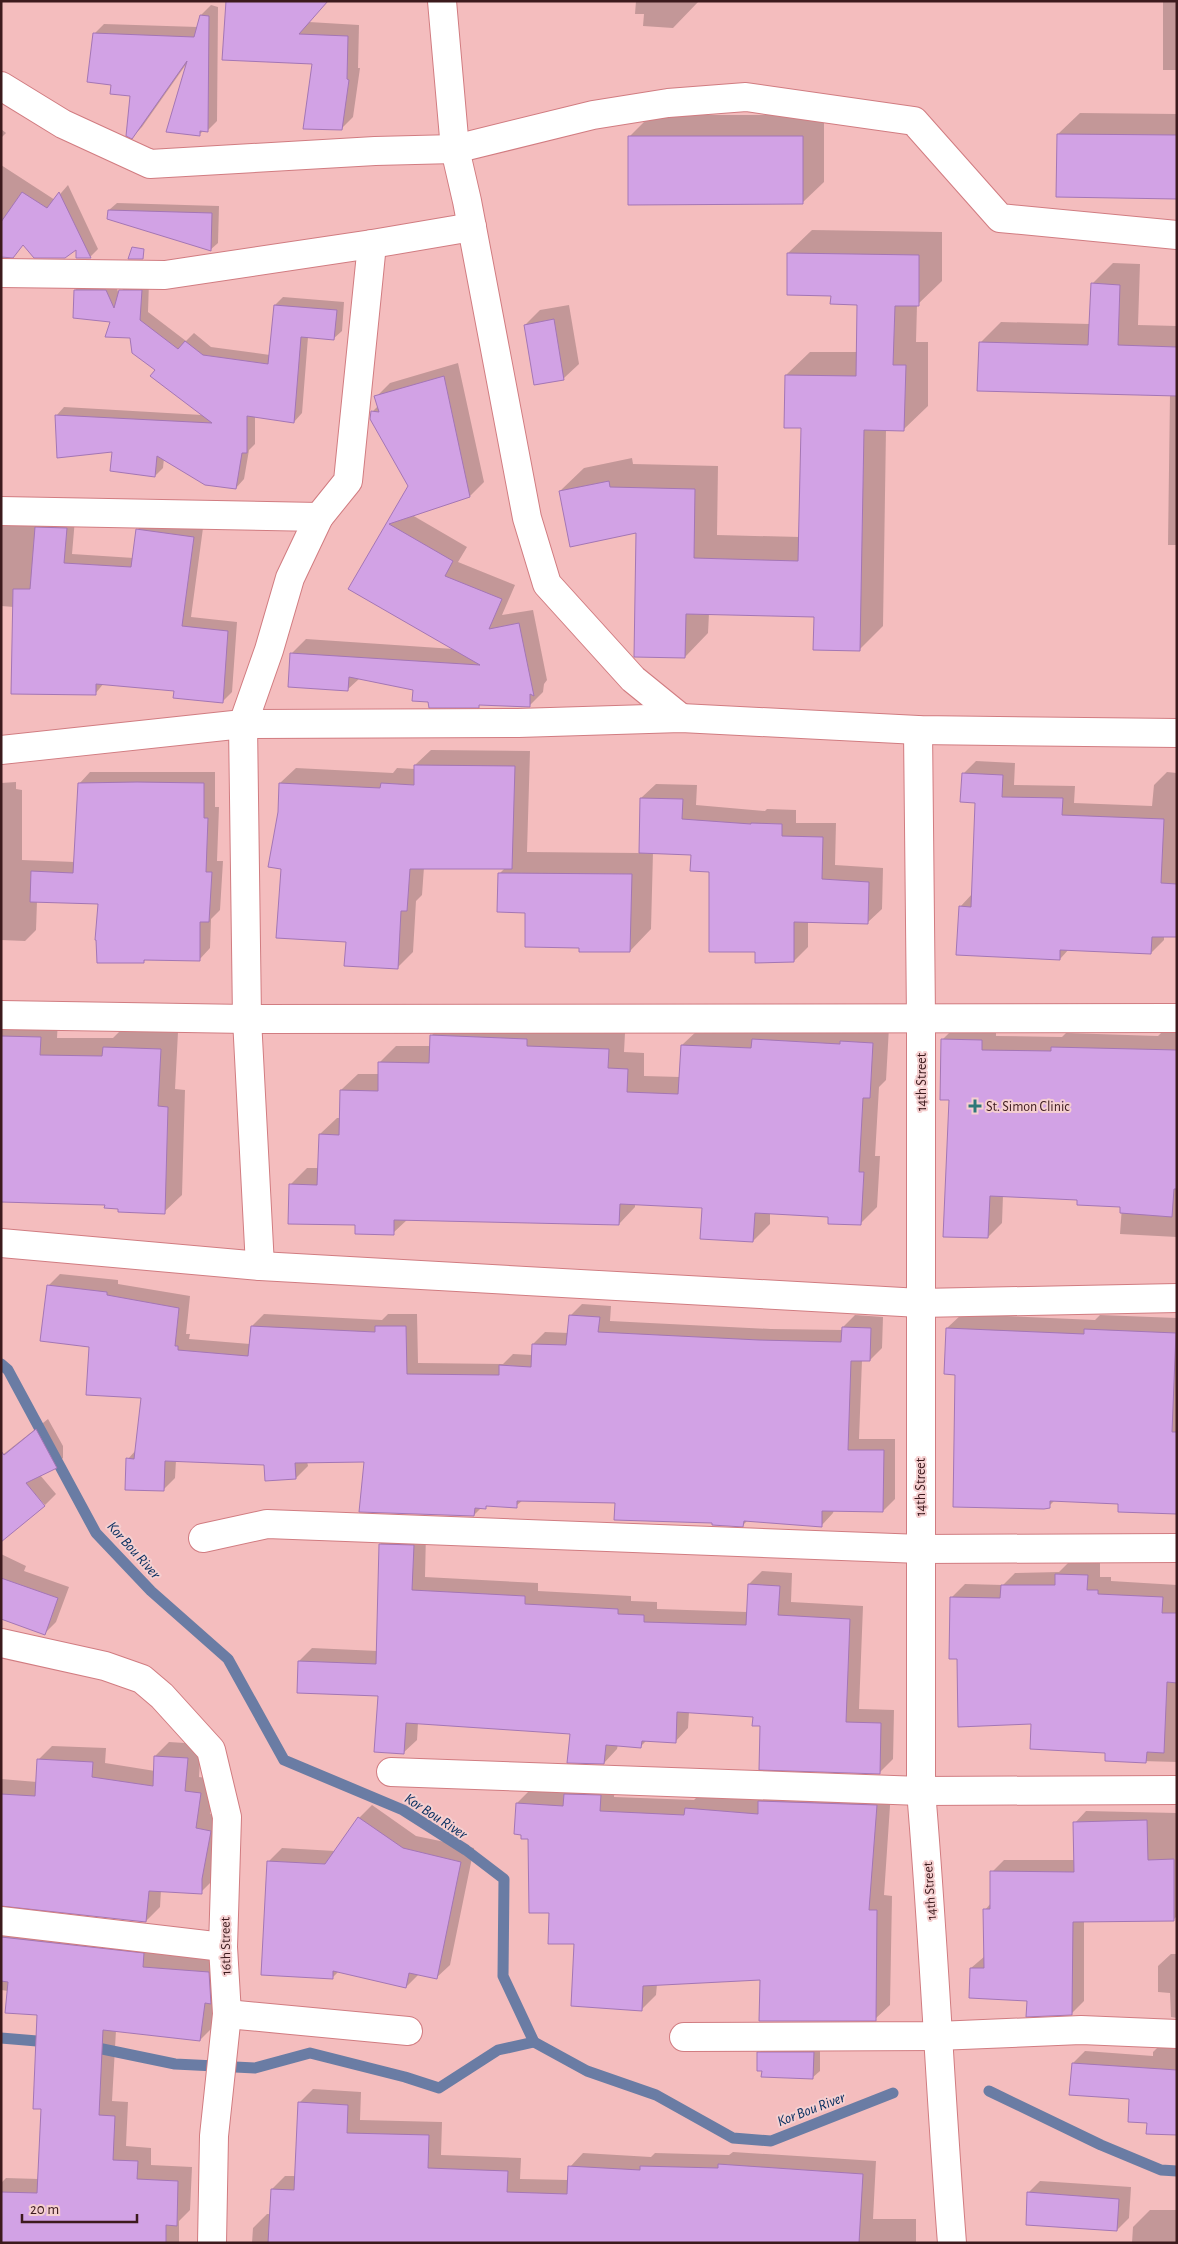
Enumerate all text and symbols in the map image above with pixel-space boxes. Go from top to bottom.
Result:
street label: 14th Street [915,1052,929,1111]
marker: St. Simon Clinic [968,1099,982,1113]
place label: St. Simon Clinic [986,1100,1070,1114]
street label: 14th Street [914,1457,928,1516]
water label: Kor Bou River [104,1519,164,1583]
water label: Kor Bou River [402,1791,471,1843]
street label: 14th Street [921,1861,939,1921]
street label: 16th Street [218,1916,234,1975]
water label: Kor Bou River [775,2089,848,2129]
scale bar [22,2192,138,2224]
text: 20 m [30,2202,59,2217]

